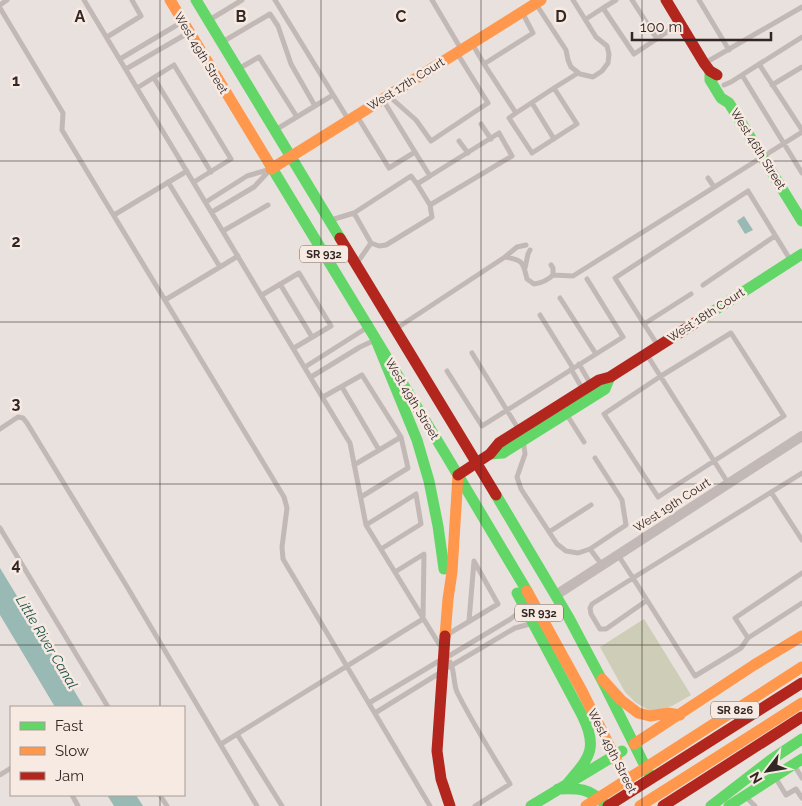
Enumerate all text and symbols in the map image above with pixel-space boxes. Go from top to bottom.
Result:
text: A [75,7,86,26]
text: B [236,7,247,26]
text: C [396,7,407,26]
text: D [555,7,567,26]
street label: West 49th Street [171,10,231,96]
scale bar [632,10,771,42]
text: 100 m [640,18,682,36]
street label: West 17th Court [365,55,447,113]
text: 1 [12,71,20,90]
street label: West 46th Street [727,106,789,192]
text: 2 [11,232,21,251]
road number: SR 932 [300,245,348,262]
street label: West 18th Court [665,285,747,345]
street label: West 49th Street [382,356,442,442]
text: 3 [12,394,21,413]
street label: West 19th Court [631,475,713,535]
text: 4 [11,555,21,574]
water label: Little River Canal [13,593,81,692]
road number: SR 932 [515,604,563,622]
road number: SR 826 [711,702,759,718]
legend [10,706,185,796]
street label: West 49th Street [585,707,639,795]
text: Fast [55,717,83,735]
text: Slow [55,742,89,760]
north arrow [742,746,792,796]
text: Jam [55,767,84,785]
text: N [746,769,765,786]

